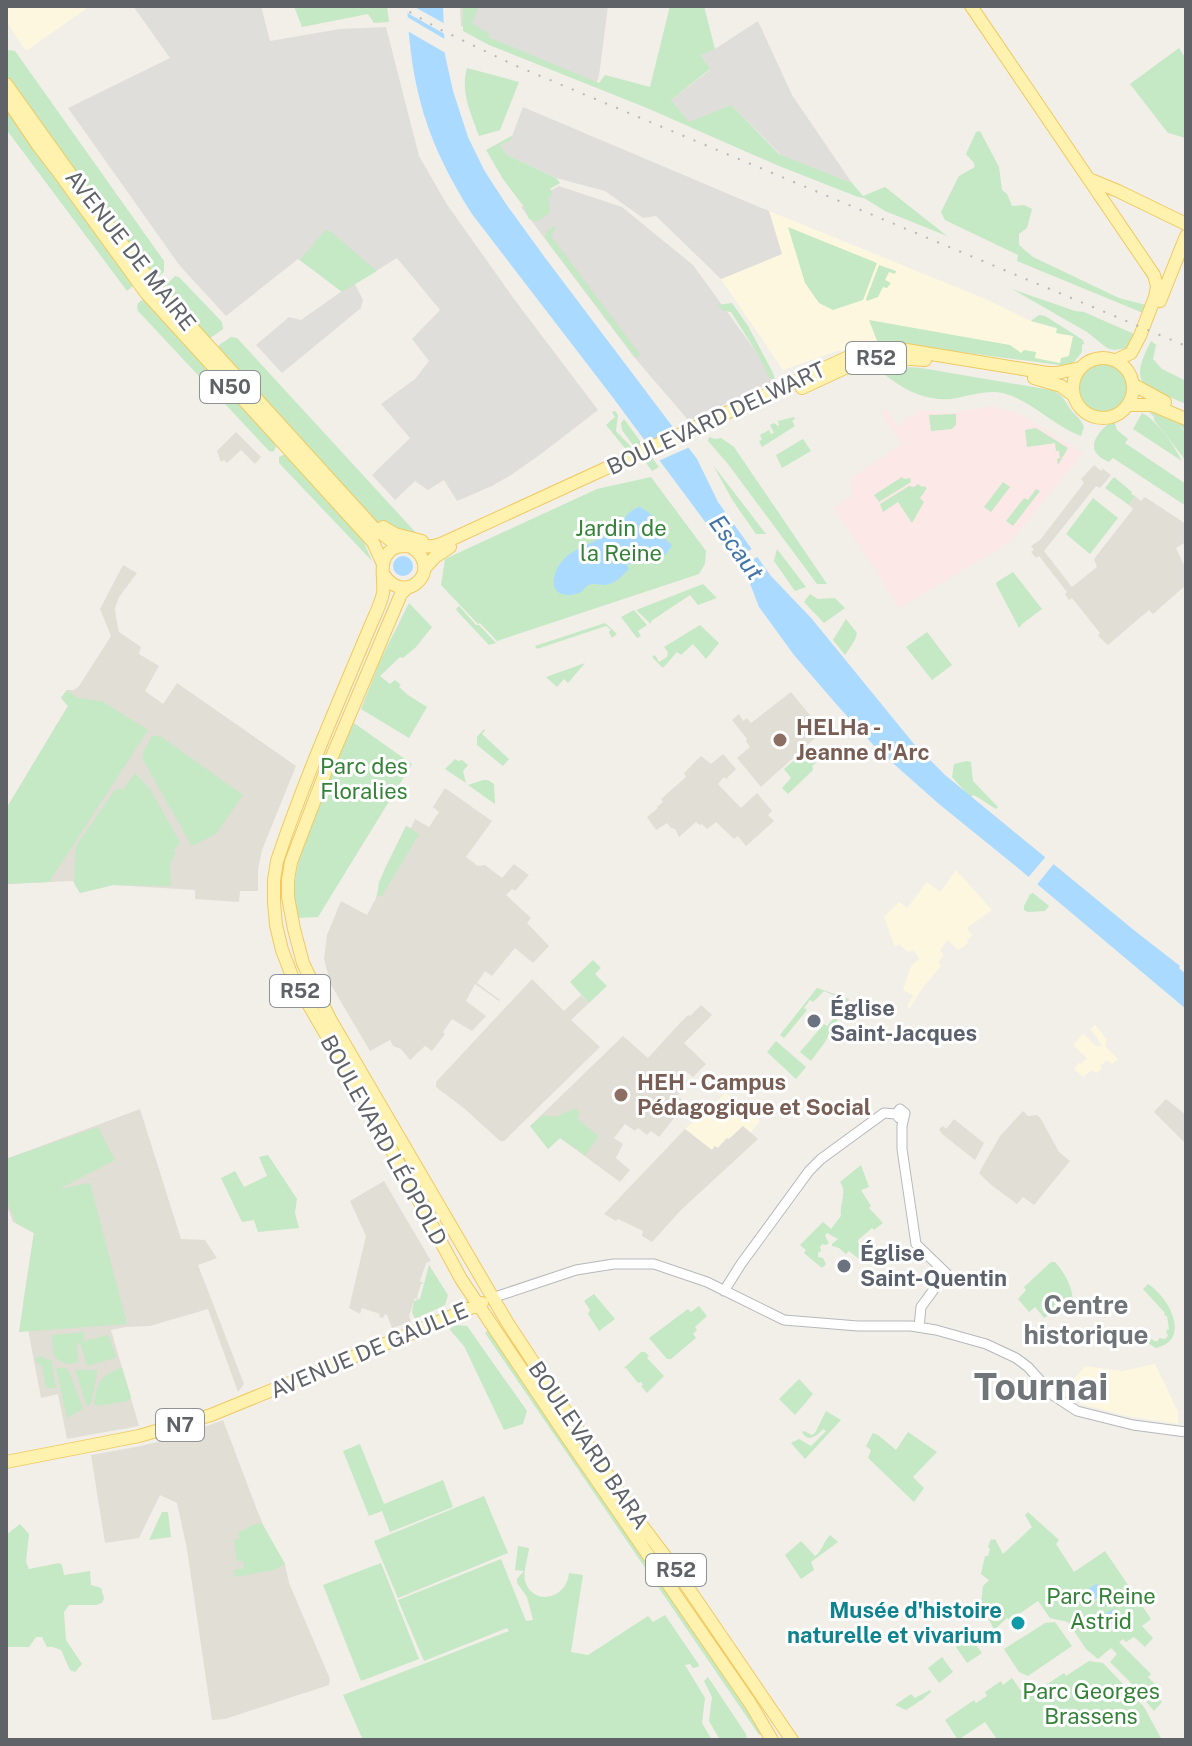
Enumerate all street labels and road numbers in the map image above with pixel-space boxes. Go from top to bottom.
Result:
street label: AVENUE DE MAIRE [60,164,202,336]
road number: R52 [846,342,906,374]
street label: BOULEVARD DELWART [603,356,829,480]
road number: N50 [200,371,260,403]
road number: R52 [270,975,330,1007]
street label: BOULEVARD LÉOPOLD [315,1030,453,1250]
street label: AVENUE DE GAULLE [266,1297,472,1403]
street label: BOULEVARD BARA [523,1356,655,1534]
road number: N7 [156,1409,204,1441]
road number: R52 [646,1554,706,1586]

